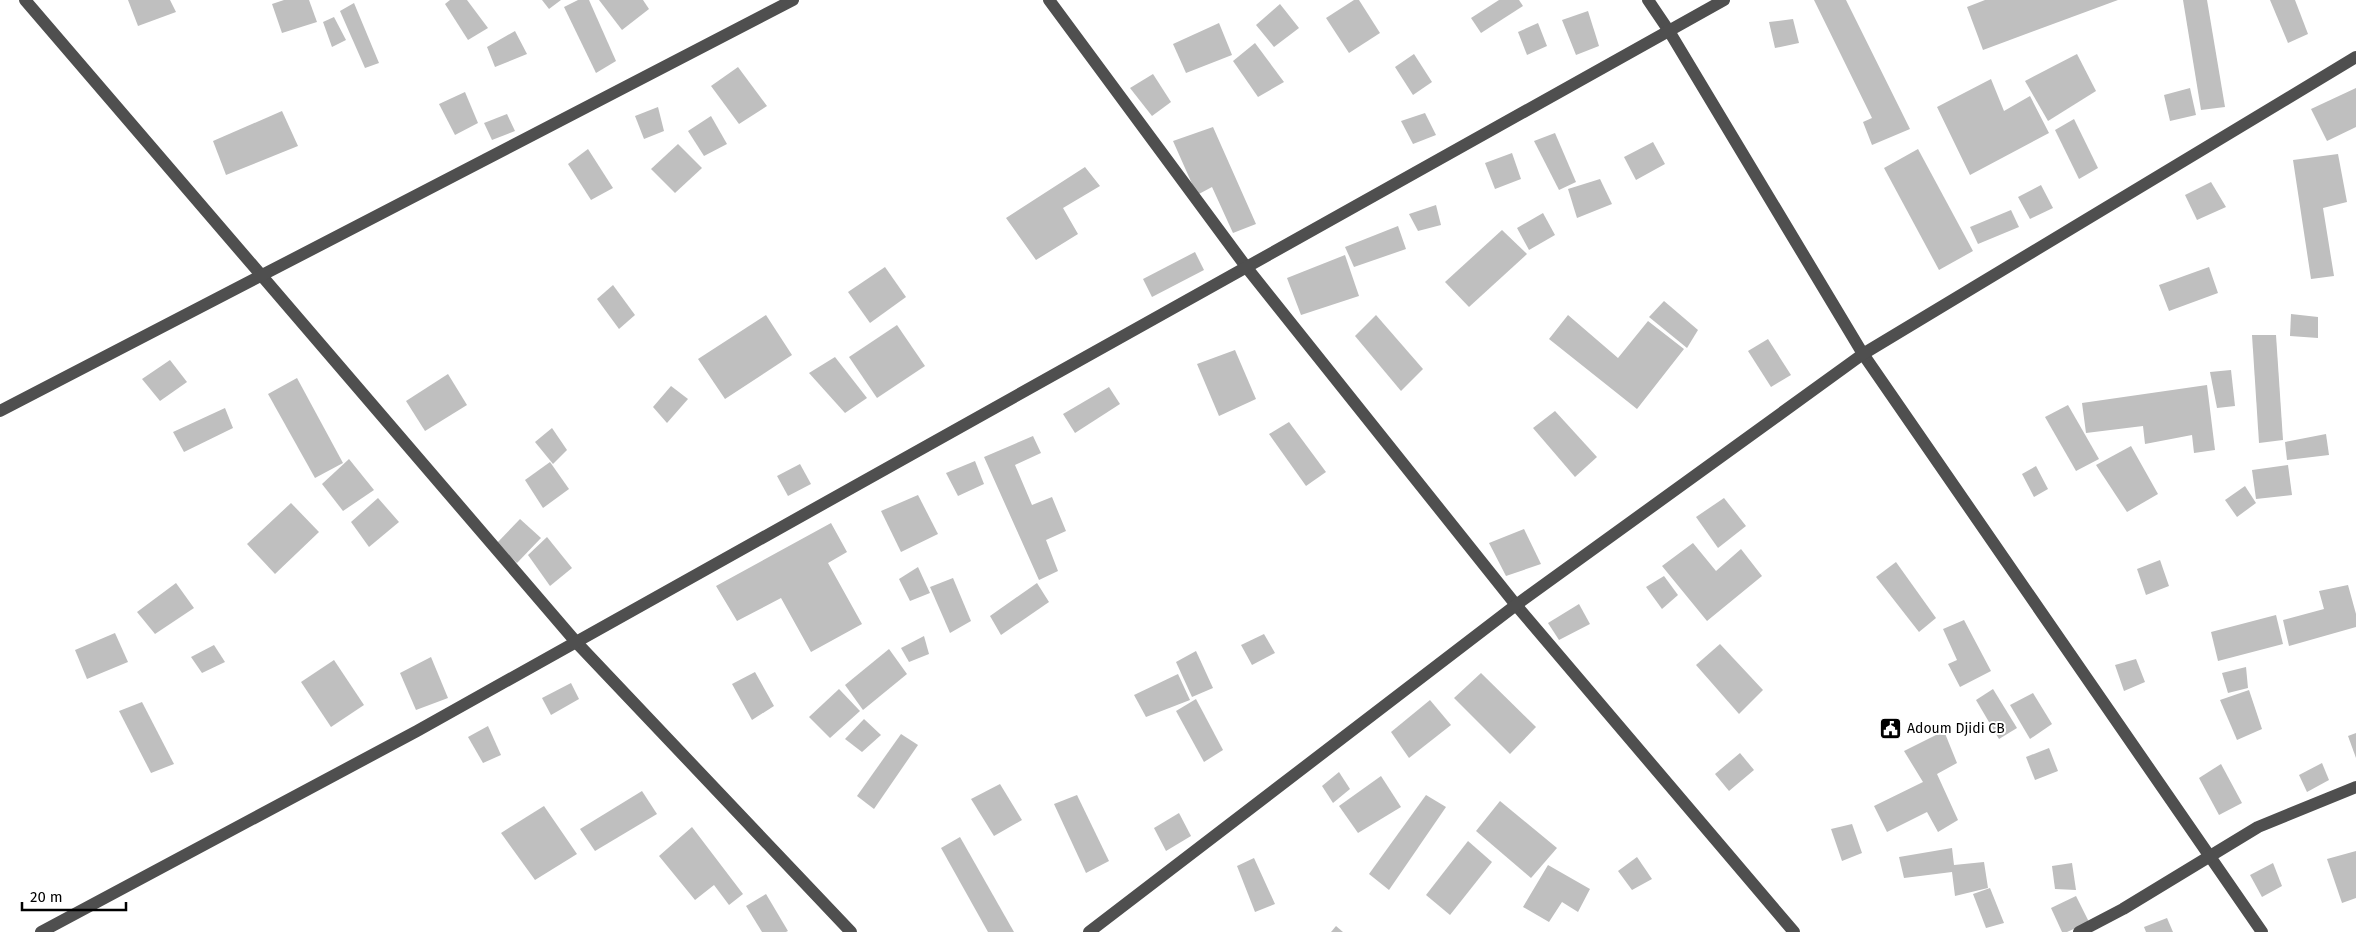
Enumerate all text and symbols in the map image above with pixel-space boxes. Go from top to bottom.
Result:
public building icon: Adoum Djidi CB [1879,716,1903,740]
place label: Adoum Djidi CB [1907,720,2005,737]
scale bar [22,880,126,912]
text: 20 m [30,888,63,906]

